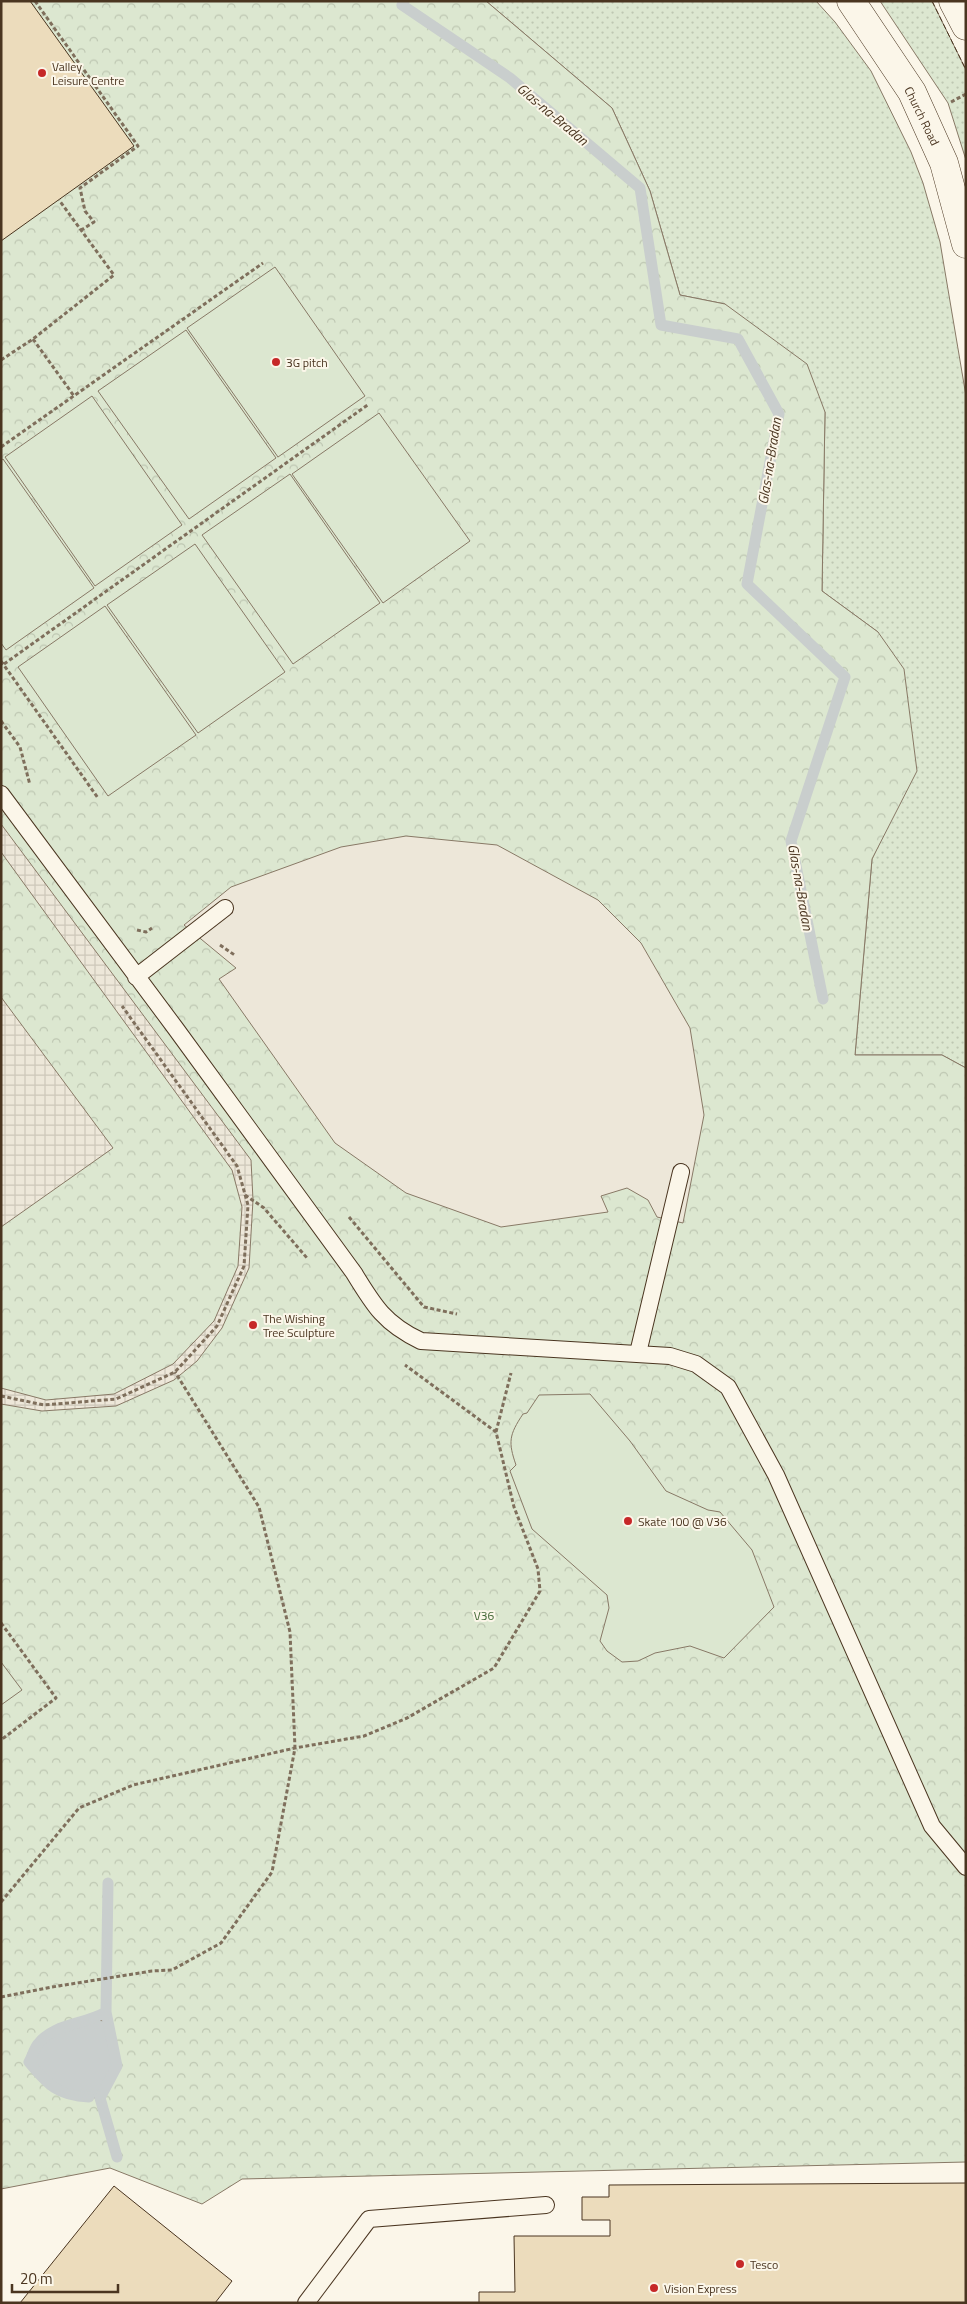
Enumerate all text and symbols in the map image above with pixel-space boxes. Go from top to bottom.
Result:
place label: Valley Leisure Centre [52,57,124,90]
marker: Valley Leisure Centre [36,67,48,79]
water label: Glas-na-Bradan [513,78,594,151]
street label: Church Road [900,83,944,149]
place label: 3G pitch [286,353,328,372]
marker: 3G pitch [270,356,282,368]
water label: Glas-na-Bradan [752,415,786,506]
water label: Glas-na-Bradan [783,842,819,933]
place label: The Wishing Tree Sculpture [263,1309,335,1342]
marker: The Wishing Tree Sculpture [247,1319,259,1331]
place label: Skate 100 @ V36 [638,1512,727,1531]
marker: Skate 100 @ V36 [622,1515,634,1527]
park label: V36 [474,1606,494,1625]
place label: Tesco [750,2255,778,2274]
marker: Tesco [734,2258,746,2270]
scale bar [12,2262,119,2294]
text: 20 m [20,2267,53,2290]
place label: Vision Express [664,2279,737,2298]
marker: Vision Express [648,2282,660,2294]

